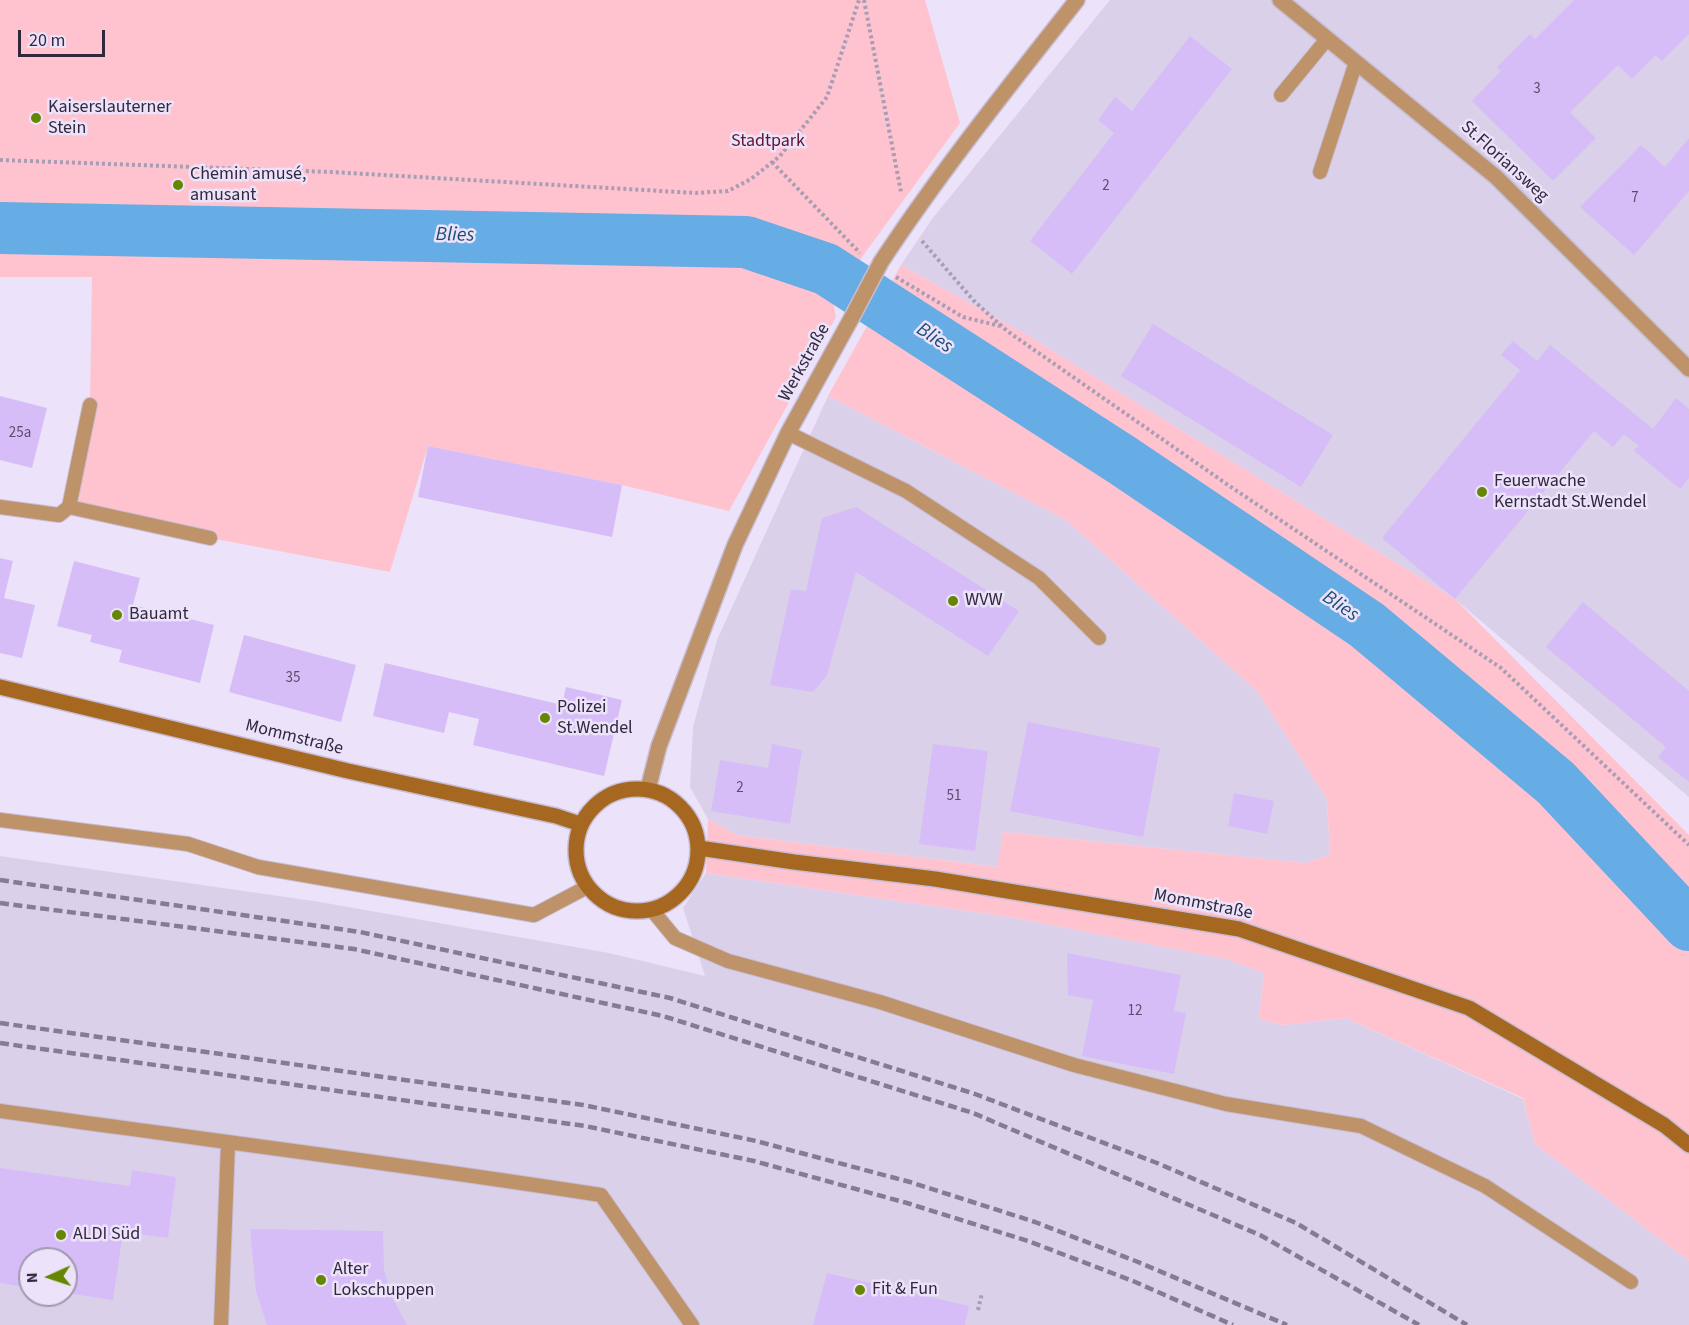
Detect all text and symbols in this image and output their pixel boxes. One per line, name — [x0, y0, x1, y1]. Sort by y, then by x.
scale bar — [21, 18, 108, 56]
text: 20 m — [29, 28, 65, 53]
house number: 3 — [1533, 81, 1541, 99]
place label: Kaiserslauterner Stein — [48, 97, 172, 140]
marker: Kaiserslauterner Stein — [29, 111, 43, 125]
street label: St.Floriansweg — [1456, 117, 1552, 207]
park label: Stadtpark — [731, 131, 805, 153]
place label: Chemin amusé, amusant — [190, 164, 307, 207]
marker: Chemin amusé, amusant — [171, 178, 185, 192]
house number: 2 — [1102, 178, 1110, 196]
house number: 7 — [1631, 190, 1639, 208]
water label: Blies — [435, 224, 475, 248]
water label: Blies — [911, 318, 957, 360]
street label: Werkstraße — [775, 320, 835, 406]
house number: 25a — [9, 425, 31, 443]
place label: Feuerwache Kernstadt St.Wendel — [1494, 471, 1647, 514]
marker: Feuerwache Kernstadt St.Wendel — [1475, 485, 1489, 499]
water label: Blies — [1317, 586, 1363, 628]
place label: WVW — [965, 590, 1003, 612]
marker: WVW — [946, 594, 960, 608]
place label: Bauamt — [129, 604, 189, 626]
marker: Bauamt — [110, 608, 124, 622]
house number: 35 — [286, 670, 300, 688]
place label: Polizei St.Wendel — [557, 697, 633, 740]
marker: Polizei St.Wendel — [538, 711, 552, 725]
street label: Mommstraße — [243, 715, 345, 761]
house number: 2 — [736, 780, 744, 798]
house number: 51 — [947, 788, 961, 806]
street label: Mommstraße — [1152, 885, 1254, 925]
house number: 12 — [1128, 1003, 1142, 1021]
place label: ALDI Süd — [73, 1224, 140, 1246]
marker: ALDI Süd — [54, 1228, 68, 1242]
north arrow — [18, 1247, 78, 1307]
place label: Alter Lokschuppen — [333, 1259, 434, 1302]
text: N — [21, 1272, 43, 1284]
marker: Alter Lokschuppen — [314, 1273, 328, 1287]
place label: Fit & Fun — [872, 1279, 938, 1301]
marker: Fit & Fun — [853, 1283, 867, 1297]

